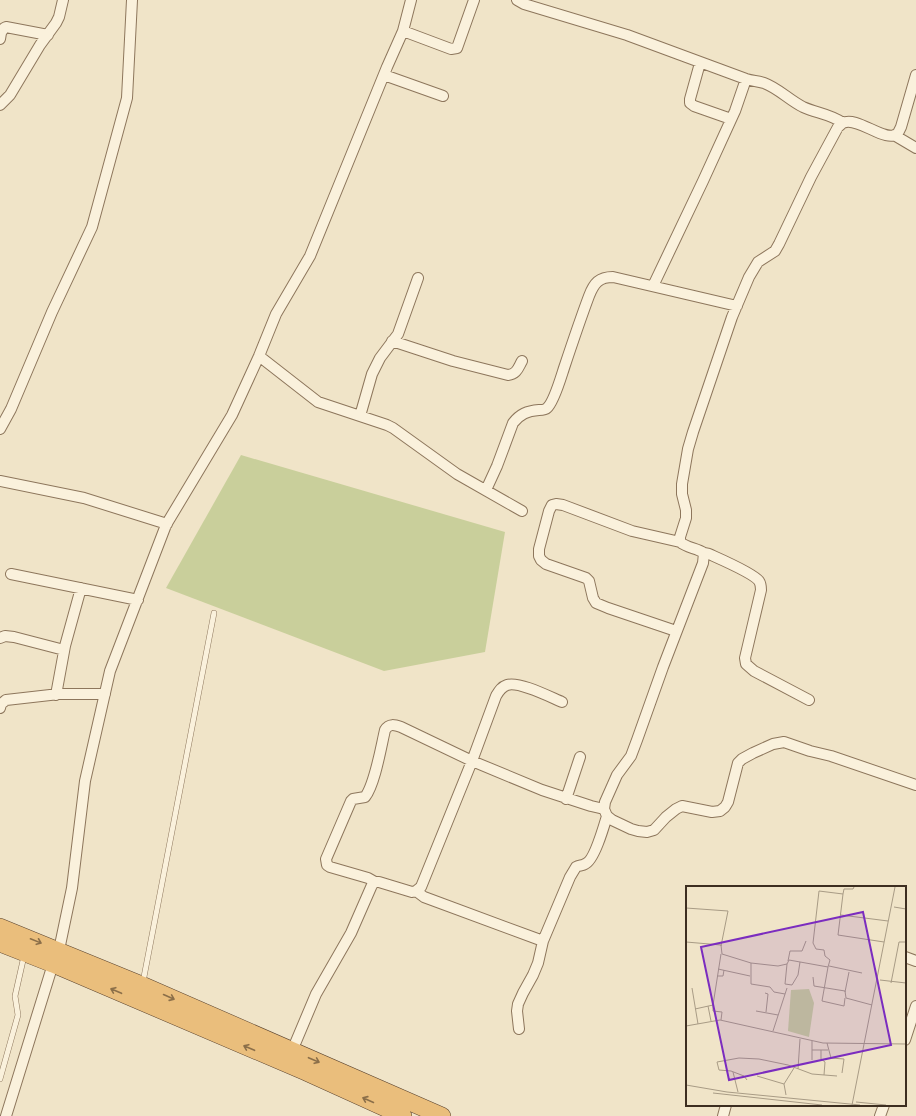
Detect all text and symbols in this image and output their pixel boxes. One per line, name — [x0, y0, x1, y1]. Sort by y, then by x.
inset map — [686, 886, 906, 1106]
one-way arrow — [30, 938, 42, 946]
one-way arrow — [111, 987, 123, 995]
one-way arrow — [162, 994, 174, 1001]
one-way arrow — [243, 1044, 255, 1051]
one-way arrow — [307, 1057, 319, 1065]
one-way arrow — [362, 1096, 374, 1103]

